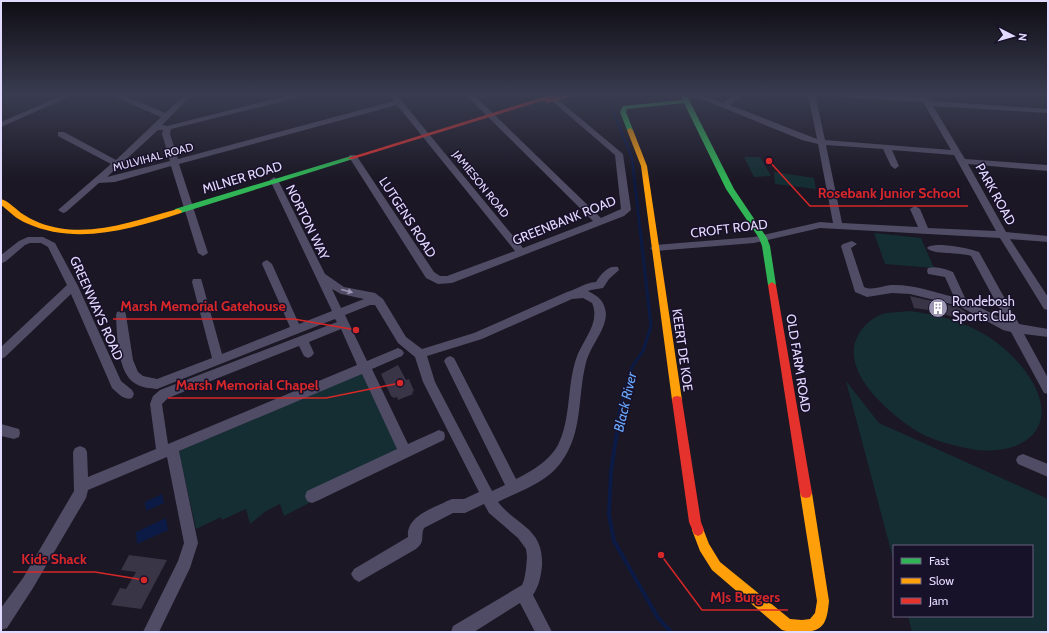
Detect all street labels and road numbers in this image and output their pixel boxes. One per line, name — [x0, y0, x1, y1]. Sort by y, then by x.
street label: MULVIHAL ROAD — [111, 139, 195, 175]
street label: JAMIESON ROAD — [449, 147, 512, 220]
street label: MILNER ROAD — [200, 157, 284, 197]
street label: PARK ROAD — [972, 160, 1020, 228]
street label: LUTGENS ROAD — [376, 174, 440, 260]
street label: NORTON WAY — [283, 182, 333, 263]
street label: GREENBANK ROAD — [510, 192, 618, 248]
street label: CROFT ROAD — [689, 215, 769, 241]
street label: GREENWAYS ROAD — [67, 254, 127, 362]
street label: KEERT DE KOE — [669, 308, 697, 392]
street label: OLD FARM ROAD — [783, 313, 815, 413]

